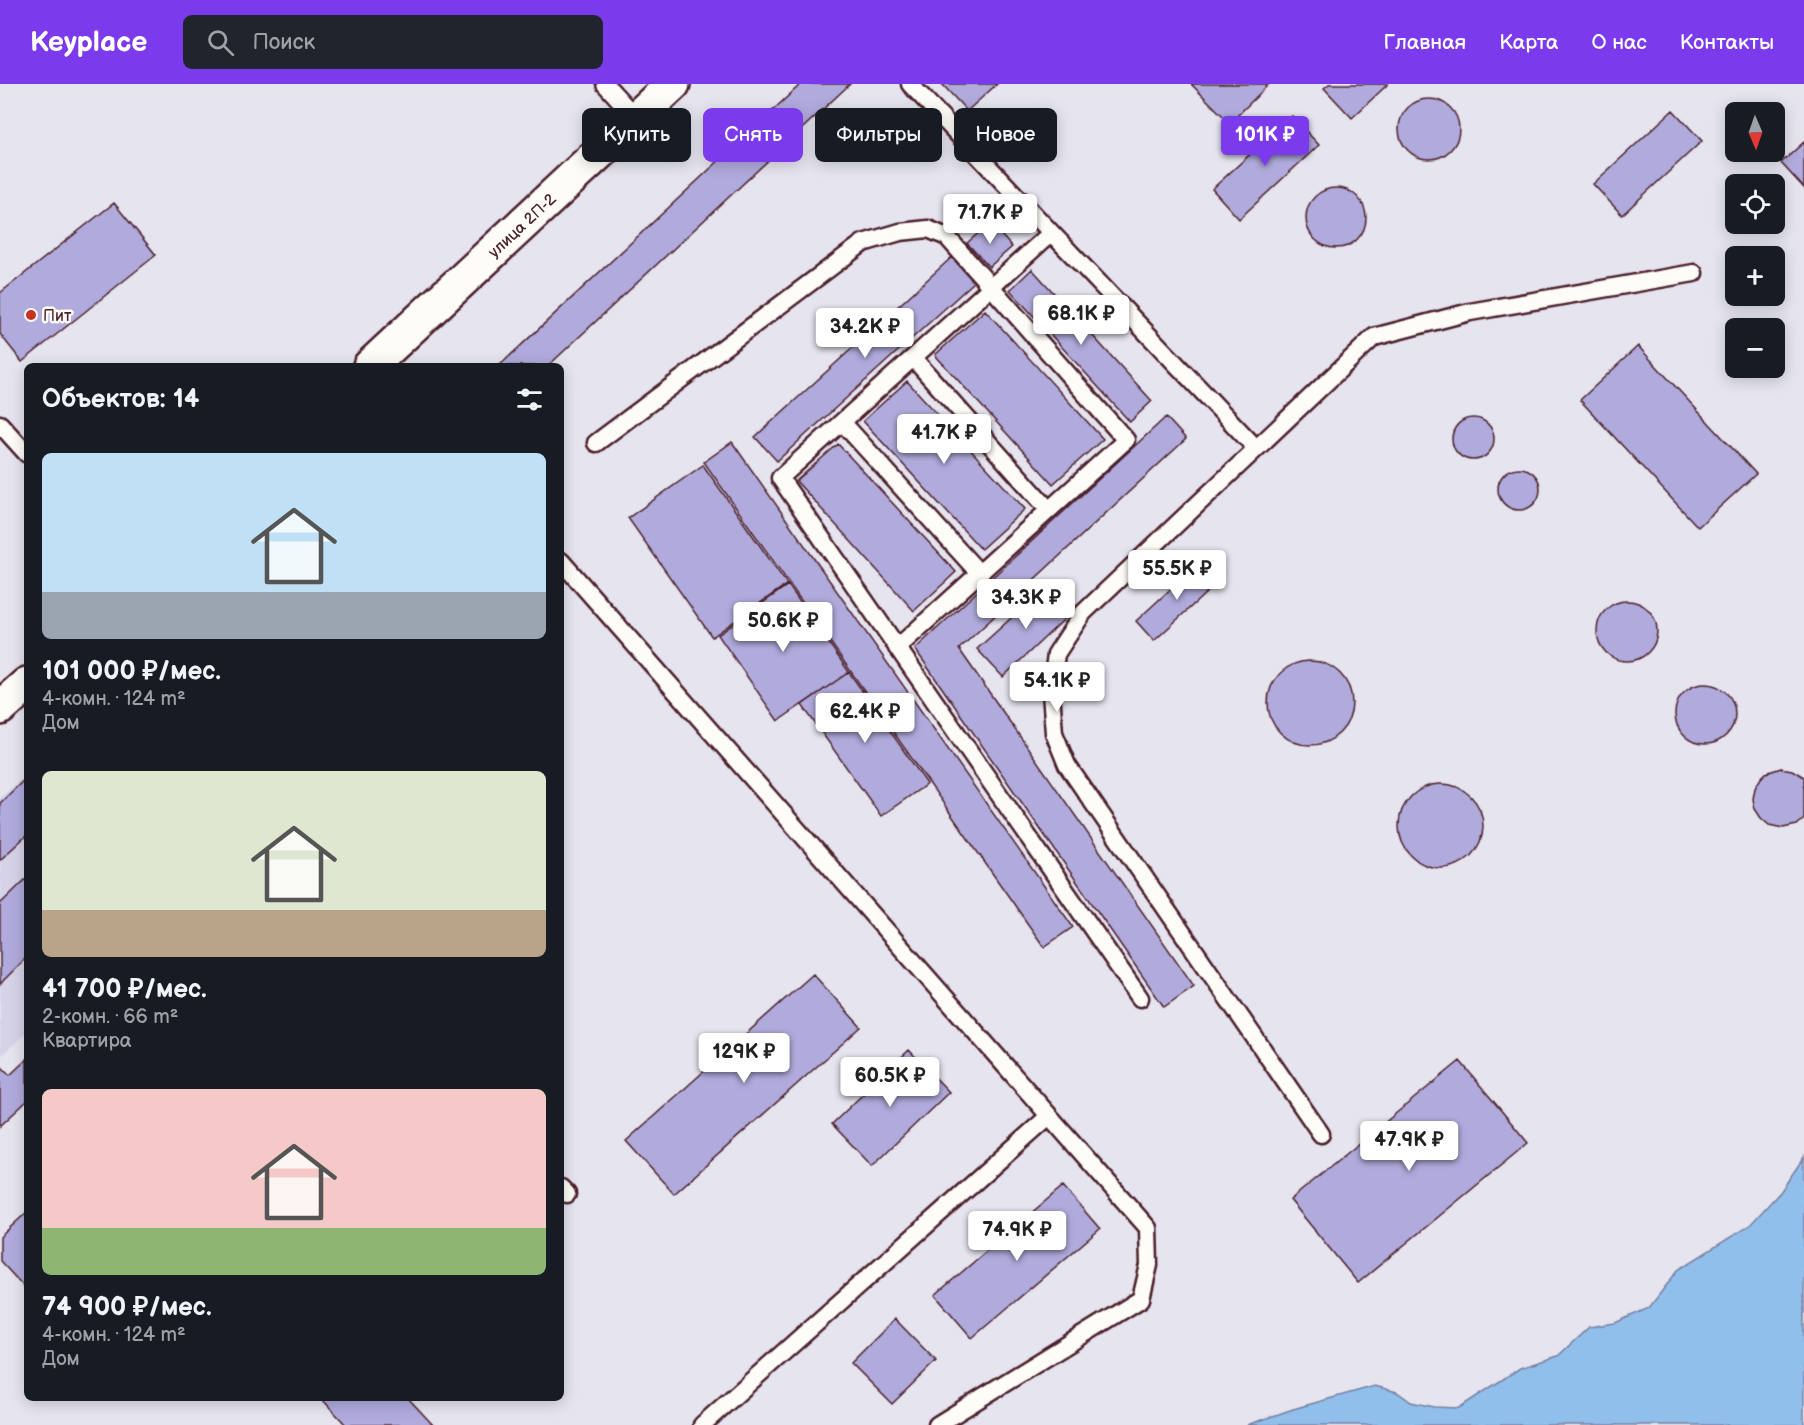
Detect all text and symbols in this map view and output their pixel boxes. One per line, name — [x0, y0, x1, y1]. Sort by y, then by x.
search box — [183, 15, 603, 69]
text: Keyplace — [30, 26, 147, 59]
icon: search — [204, 26, 237, 59]
text: Поиск — [252, 29, 315, 56]
text: Главная — [1383, 30, 1466, 55]
text: Карта — [1499, 30, 1558, 55]
text: О нас — [1591, 30, 1647, 55]
text: Контакты — [1680, 30, 1774, 55]
north arrow — [1725, 102, 1785, 162]
map controls — [1725, 102, 1785, 378]
chip: Купить — [582, 108, 691, 162]
chip: Снять — [703, 108, 803, 162]
chip: Фильтры — [815, 108, 942, 162]
chip: Новое — [954, 108, 1057, 162]
pin: 101K ₽ — [1216, 116, 1314, 167]
text: 101K ₽ — [1235, 123, 1295, 147]
button: locate — [1725, 174, 1785, 234]
street label: улица 2П-2 — [485, 190, 561, 262]
pin: 71.7K ₽ — [935, 194, 1045, 245]
text: 71.7K ₽ — [957, 201, 1023, 225]
button: + — [1725, 246, 1785, 306]
pin: 68.1K ₽ — [1026, 295, 1136, 346]
text: 68.1K ₽ — [1047, 302, 1115, 326]
place label: Пит — [43, 307, 72, 326]
marker: Пит — [24, 308, 38, 322]
pin: 34.2K ₽ — [810, 308, 920, 359]
text: 34.2K ₽ — [830, 315, 900, 339]
button: − — [1725, 318, 1785, 378]
icon: filters — [513, 383, 546, 416]
text: Объектов: 14 — [42, 384, 199, 415]
pin: 41.7K ₽ — [889, 414, 999, 465]
text: 41.7K ₽ — [911, 421, 977, 445]
icon: home — [240, 492, 348, 600]
pin: 55.5K ₽ — [1122, 550, 1232, 601]
text: 55.5K ₽ — [1142, 557, 1212, 581]
pin: 34.3K ₽ — [971, 579, 1081, 630]
text: 34.3K ₽ — [991, 586, 1061, 610]
pin: 50.6K ₽ — [728, 602, 838, 653]
text: 50.6K ₽ — [747, 609, 819, 633]
text: 101 000 ₽/мес. — [42, 656, 221, 687]
pin: 54.1K ₽ — [1002, 662, 1112, 713]
text: 54.1K ₽ — [1024, 669, 1090, 693]
text: 4-комн. · 124 m² — [42, 687, 186, 711]
pin: 62.4K ₽ — [810, 693, 920, 744]
text: 62.4K ₽ — [830, 700, 900, 724]
text: Дом — [42, 711, 80, 735]
icon: home — [240, 810, 348, 918]
text: 41 700 ₽/мес. — [42, 974, 207, 1005]
text: 2-комн. · 66 m² — [42, 1005, 178, 1029]
text: Квартира — [42, 1029, 132, 1053]
pin: 129K ₽ — [695, 1033, 793, 1084]
text: 129K ₽ — [713, 1040, 775, 1064]
pin: 60.5K ₽ — [835, 1057, 945, 1108]
text: 60.5K ₽ — [854, 1064, 926, 1088]
pin: 47.9K ₽ — [1354, 1121, 1464, 1172]
icon: home — [240, 1128, 348, 1236]
text: 47.9K ₽ — [1374, 1128, 1444, 1152]
pin: 74.9K ₽ — [962, 1211, 1072, 1262]
text: 74.9K ₽ — [982, 1218, 1052, 1242]
text: 74 900 ₽/мес. — [42, 1292, 212, 1323]
text: 4-комн. · 124 m² — [42, 1323, 186, 1347]
text: Дом — [42, 1347, 80, 1371]

